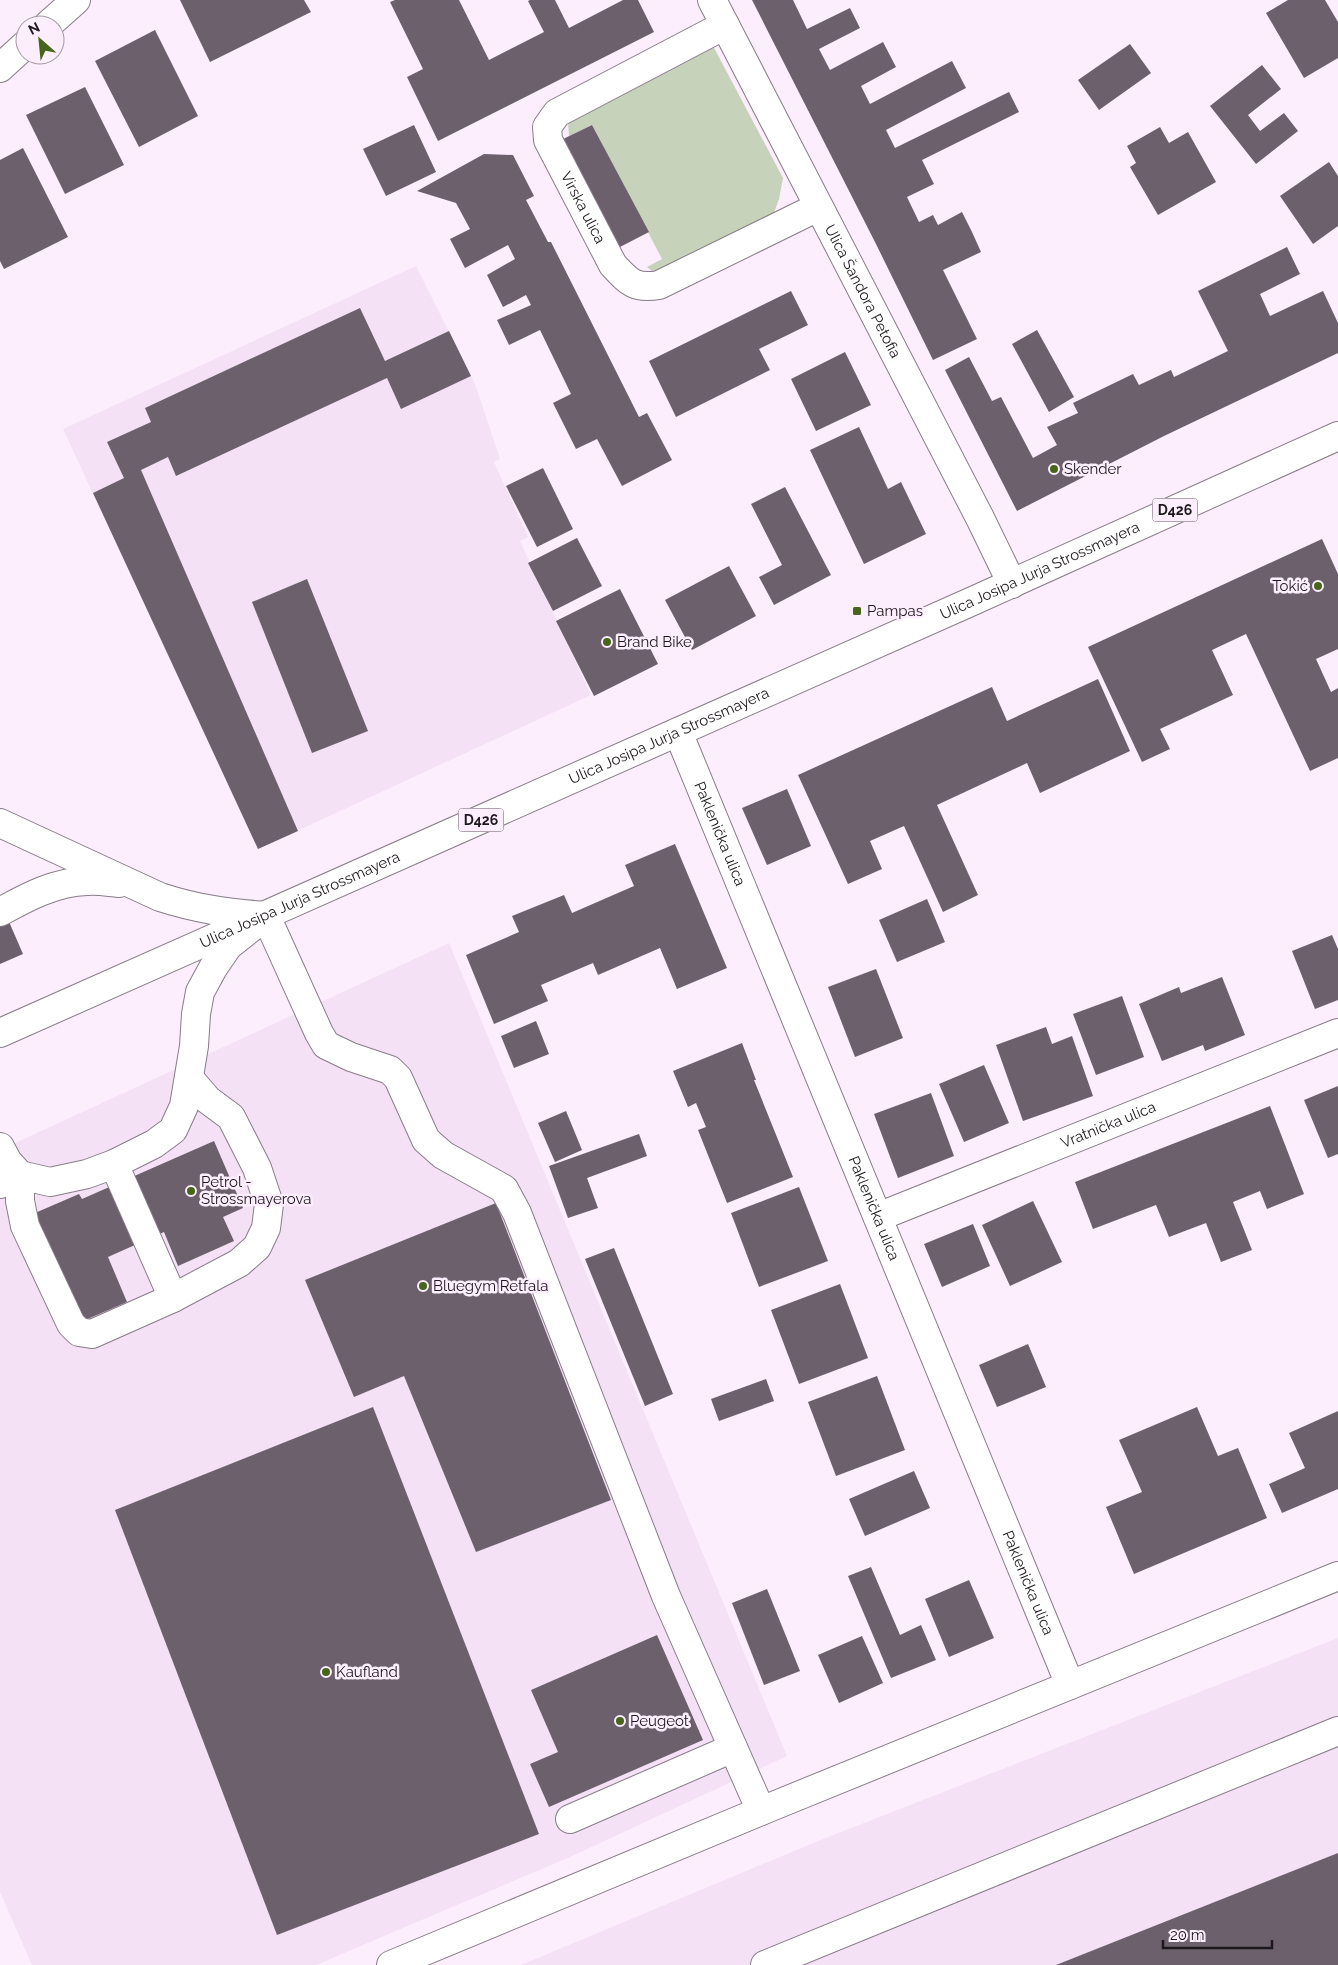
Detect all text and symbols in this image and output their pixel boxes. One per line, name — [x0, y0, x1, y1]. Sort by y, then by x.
north arrow — [15, 15, 65, 65]
text: N — [26, 19, 42, 38]
street label: Virska ulica — [557, 168, 609, 247]
street label: Ulica Šandora Petofia — [821, 222, 905, 361]
place label: Skender — [1064, 460, 1122, 478]
marker: Skender — [1048, 463, 1060, 475]
road number: D426 — [1152, 498, 1198, 522]
street label: Ulica Josipa Jurja Strossmayera — [937, 518, 1142, 623]
place label: Tokić — [1272, 577, 1308, 595]
marker: Tokić — [1312, 580, 1324, 592]
place label: Pampas — [867, 602, 923, 620]
marker: Pampas — [851, 605, 863, 617]
place label: Brand Bike — [617, 633, 692, 651]
marker: Brand Bike — [601, 636, 613, 648]
street label: Ulica Josipa Jurja Strossmayera — [566, 684, 772, 788]
street label: Paklenička ulica — [690, 779, 749, 889]
road number: D426 — [458, 808, 504, 832]
street label: Ulica Josipa Jurja Strossmayera — [197, 848, 403, 952]
street label: Vratnička ulica — [1058, 1098, 1158, 1152]
street label: Paklenička ulica — [844, 1153, 903, 1263]
place label: Petrol - Strossmayerova — [201, 1173, 311, 1208]
marker: Petrol - Strossmayerova — [185, 1185, 197, 1197]
place label: Bluegym Retfala — [433, 1277, 548, 1295]
marker: Bluegym Retfala — [417, 1280, 429, 1292]
street label: Paklenička ulica — [998, 1528, 1057, 1638]
place label: Kaufland — [336, 1663, 398, 1681]
marker: Kaufland — [320, 1666, 332, 1678]
place label: Peugeot — [630, 1712, 689, 1730]
marker: Peugeot — [614, 1715, 626, 1727]
scale bar — [1163, 1918, 1272, 1950]
text: 20 m — [1170, 1926, 1205, 1944]

